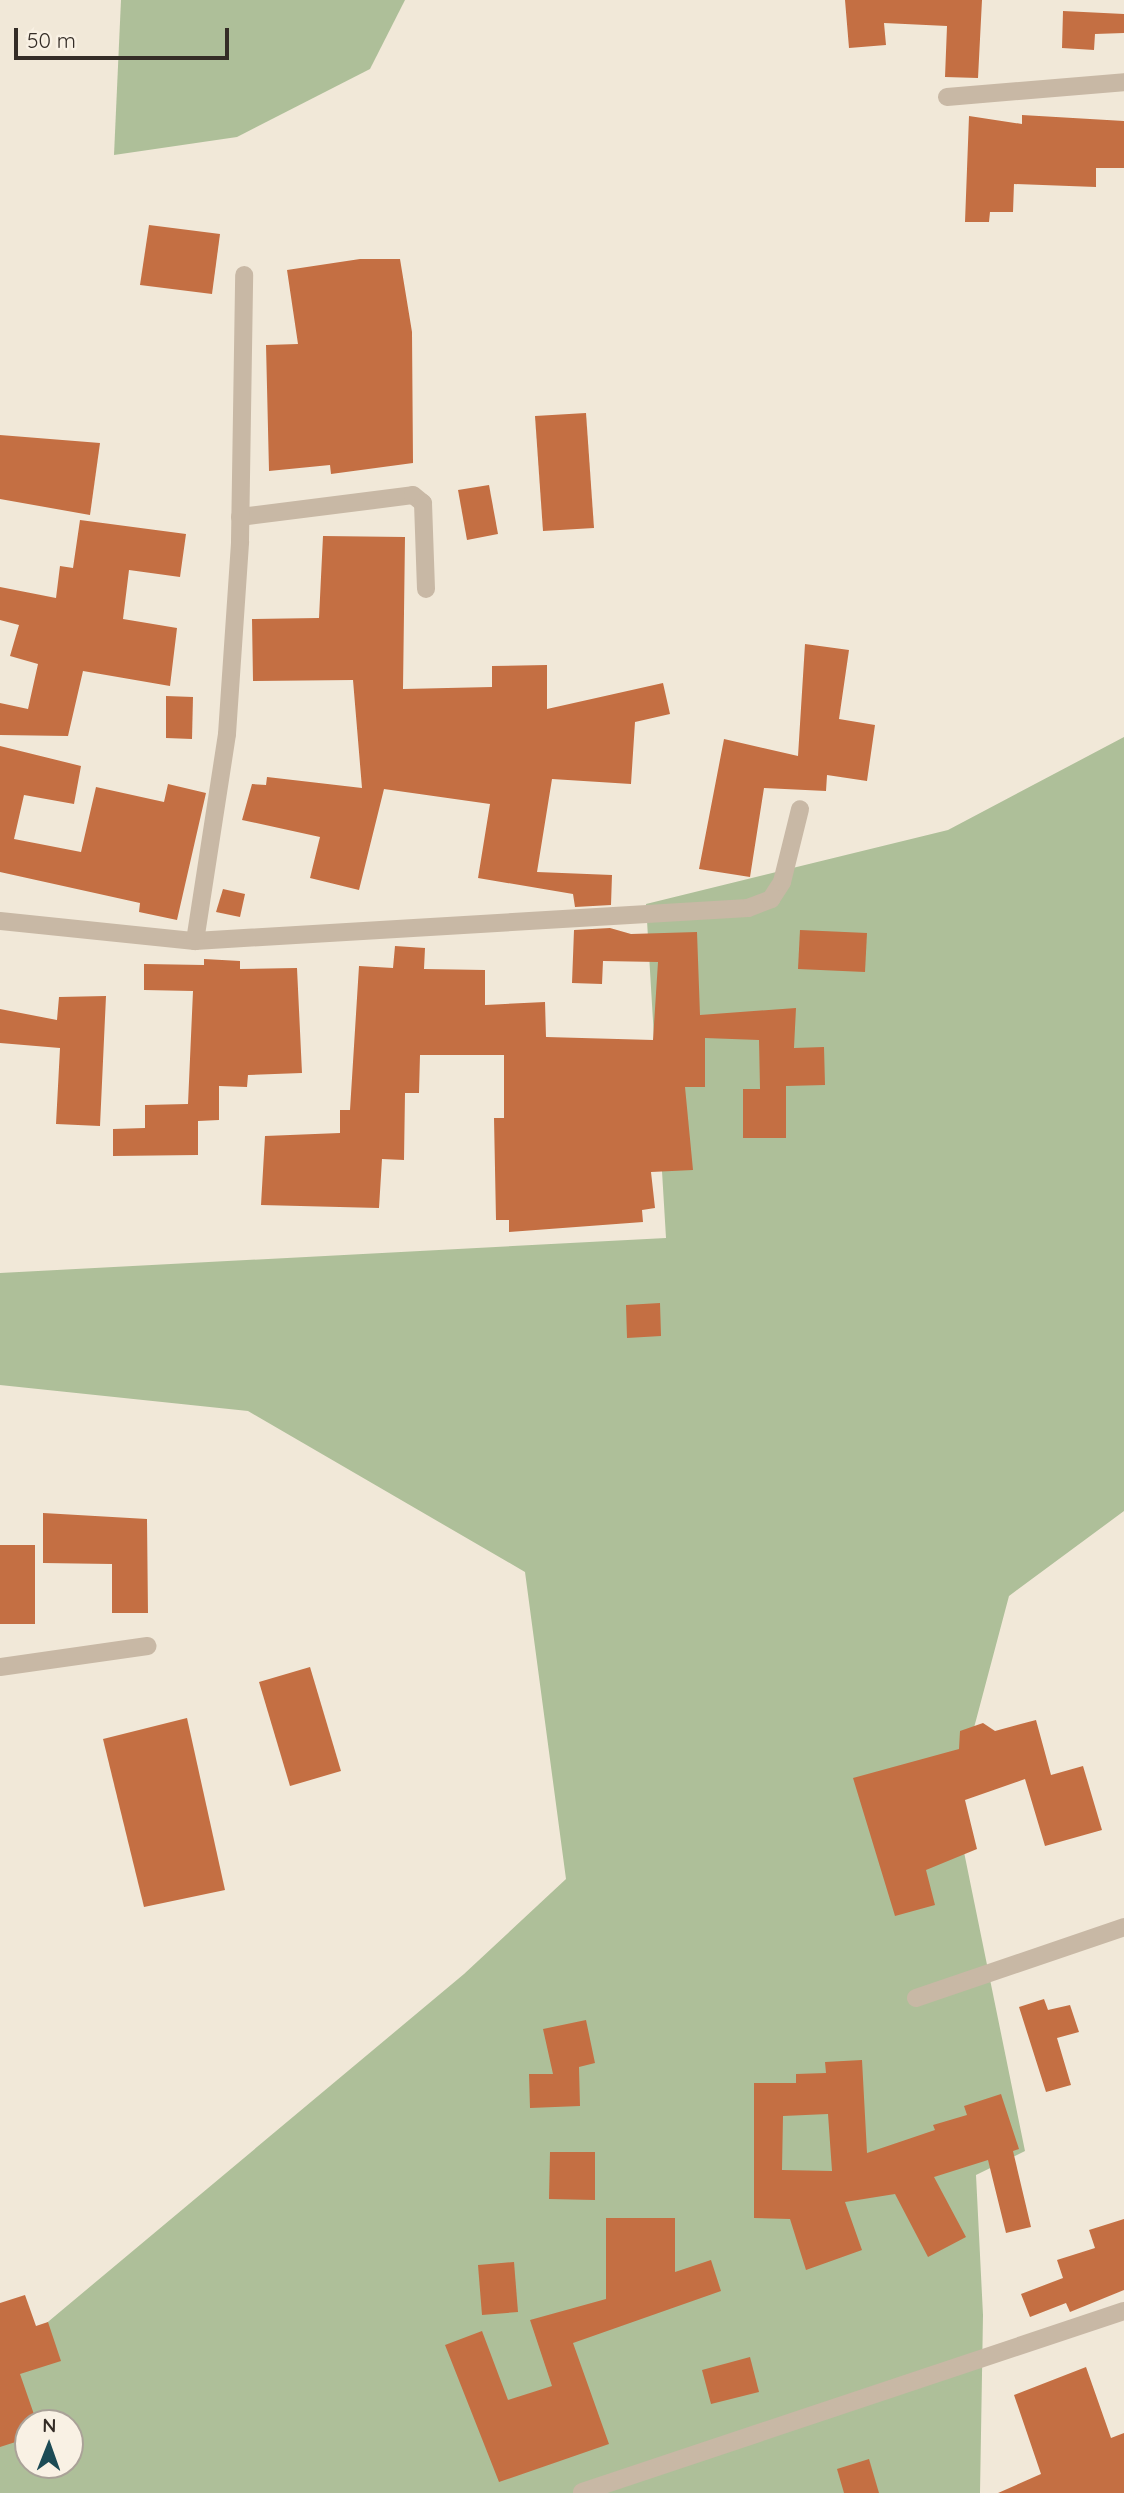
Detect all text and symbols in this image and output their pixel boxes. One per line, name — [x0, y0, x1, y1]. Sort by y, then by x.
scale bar — [18, 14, 233, 58]
text: 50 m — [27, 27, 76, 53]
north arrow — [14, 2409, 84, 2479]
text: N — [42, 2413, 57, 2437]

